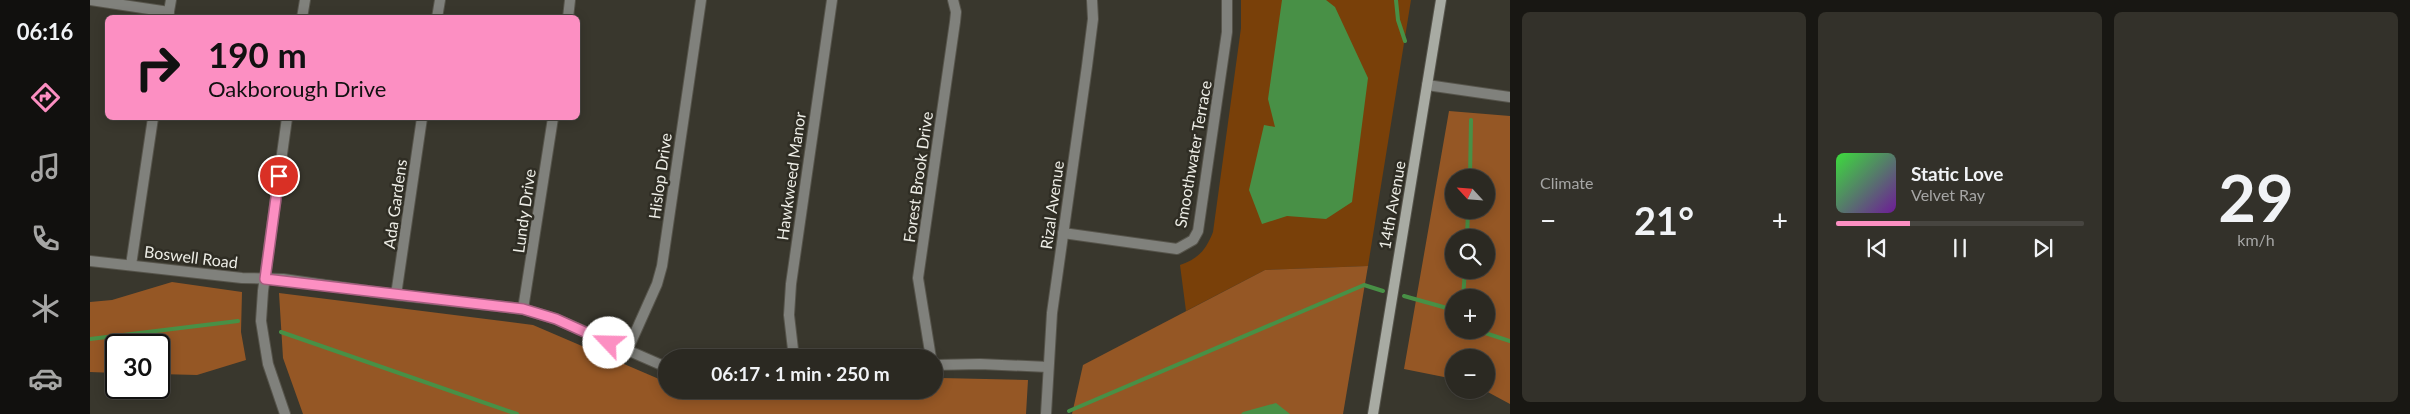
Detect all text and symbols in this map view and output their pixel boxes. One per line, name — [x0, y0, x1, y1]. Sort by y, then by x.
text: 06:16 — [17, 18, 73, 45]
text: 190 m — [208, 33, 307, 75]
icon: right — [125, 35, 190, 100]
text: Oakborough Drive — [208, 75, 386, 102]
street label: Smoothwater Terrace — [1170, 79, 1215, 229]
icon: directions — [28, 80, 63, 115]
street label: Hawkweed Manor — [772, 110, 809, 241]
street label: Forest Brook Drive — [899, 110, 936, 244]
street label: Hislop Drive — [644, 132, 675, 220]
icon: music — [28, 150, 63, 185]
pin — [258, 155, 300, 197]
street label: Ada Gardens — [379, 158, 410, 250]
text: 29 — [2218, 158, 2294, 236]
street label: Rizal Avenue — [1036, 159, 1067, 250]
street label: 14th Avenue — [1374, 159, 1409, 251]
icon: arrive — [265, 162, 293, 190]
text: Static Love — [1911, 162, 2003, 185]
street label: Lundy Drive — [508, 168, 539, 254]
north arrow — [1445, 169, 1495, 219]
map controls — [1445, 169, 1495, 399]
text: Climate — [1540, 173, 1593, 192]
text: Velvet Ray — [1911, 185, 1985, 204]
text: 21° — [1634, 197, 1694, 243]
text: − — [1540, 203, 1556, 237]
text: + — [1772, 203, 1788, 237]
icon: phone — [28, 221, 63, 256]
button: search — [1445, 229, 1495, 279]
text: km/h — [2237, 230, 2275, 249]
icon: previous — [1863, 234, 1891, 262]
icon: pause — [1946, 234, 1974, 262]
icon: next — [2029, 234, 2057, 262]
street label: Boswell Road — [143, 241, 239, 272]
button: + — [1445, 289, 1495, 339]
icon: climate — [28, 291, 63, 326]
position arrow — [582, 316, 634, 368]
speed limit sign: 30 — [105, 334, 170, 399]
button: − — [1445, 349, 1495, 399]
icon: car — [28, 361, 63, 396]
text: 06:17 · 1 min · 250 m — [711, 362, 890, 385]

